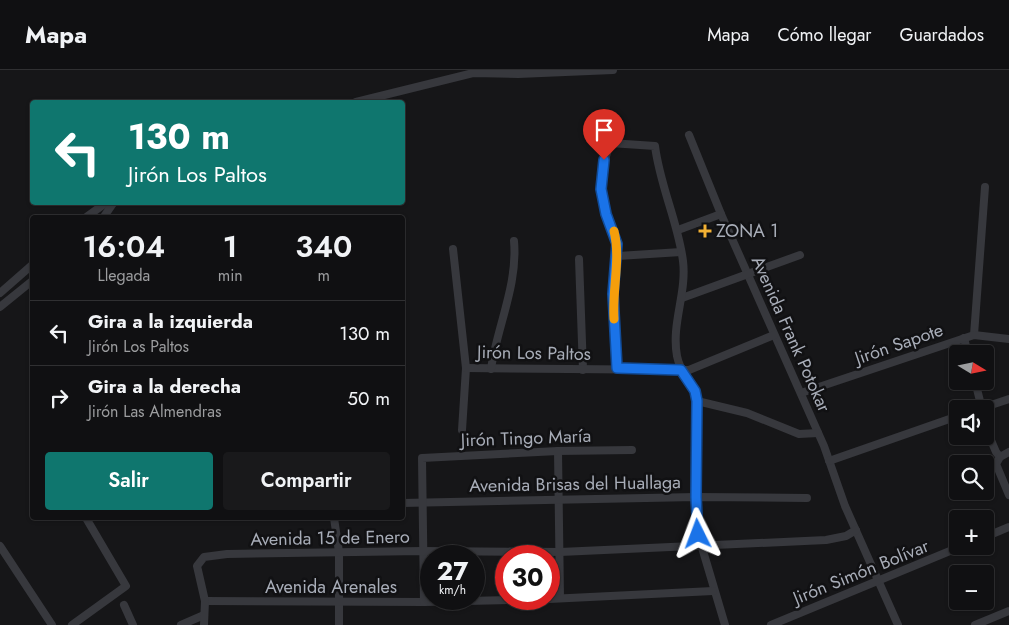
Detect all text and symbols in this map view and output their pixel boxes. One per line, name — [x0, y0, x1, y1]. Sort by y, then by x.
text: Mapa — [25, 17, 87, 52]
text: Mapa — [707, 22, 749, 48]
text: Cómo llegar — [777, 22, 872, 48]
text: Guardados — [900, 22, 984, 48]
pin — [583, 109, 625, 160]
text: 130 m — [128, 112, 230, 162]
icon: arrive — [590, 116, 618, 144]
icon: left — [45, 120, 110, 185]
text: Jirón Los Paltos — [128, 158, 267, 190]
place label: ZONA 1 — [716, 218, 778, 244]
marker: ZONA 1 — [698, 224, 712, 238]
text: 16:04 — [83, 225, 165, 268]
text: 1 — [223, 225, 238, 268]
text: 340 — [295, 225, 352, 268]
street label: Avenida Frank Potokar — [745, 252, 838, 417]
text: Llegada — [97, 264, 150, 287]
text: min — [218, 264, 243, 287]
text: m — [318, 264, 330, 287]
text: Gira a la izquierda — [88, 308, 253, 335]
street label: Jirón Sapote — [849, 317, 947, 372]
icon: left — [45, 319, 73, 347]
text: 130 m — [339, 320, 390, 347]
text: Jirón Los Paltos — [88, 335, 189, 358]
street label: Jirón Los Paltos — [475, 339, 591, 367]
north arrow — [949, 345, 994, 390]
map controls — [949, 345, 994, 610]
text: Gira a la derecha — [88, 373, 241, 400]
icon: right — [45, 384, 73, 412]
text: 50 m — [347, 385, 390, 412]
text: Jirón Las Almendras — [88, 400, 221, 423]
button: sound — [949, 400, 994, 445]
street label: Jirón Tingo María — [458, 423, 592, 453]
button: Salir — [45, 452, 213, 510]
button: Compartir — [223, 452, 390, 510]
button: search — [949, 455, 994, 500]
street label: Avenida Brisas del Huallaga — [469, 469, 681, 499]
position arrow — [671, 507, 723, 559]
button: + — [949, 510, 994, 555]
street label: Avenida 15 de Enero — [250, 524, 410, 552]
street label: Jirón Simón Bolívar — [787, 533, 934, 612]
speed limit sign: 30 — [495, 545, 560, 610]
text: 27 — [437, 553, 468, 589]
button: − — [949, 565, 994, 610]
street label: Avenida Arenales — [265, 574, 397, 600]
text: km/h — [439, 581, 466, 599]

